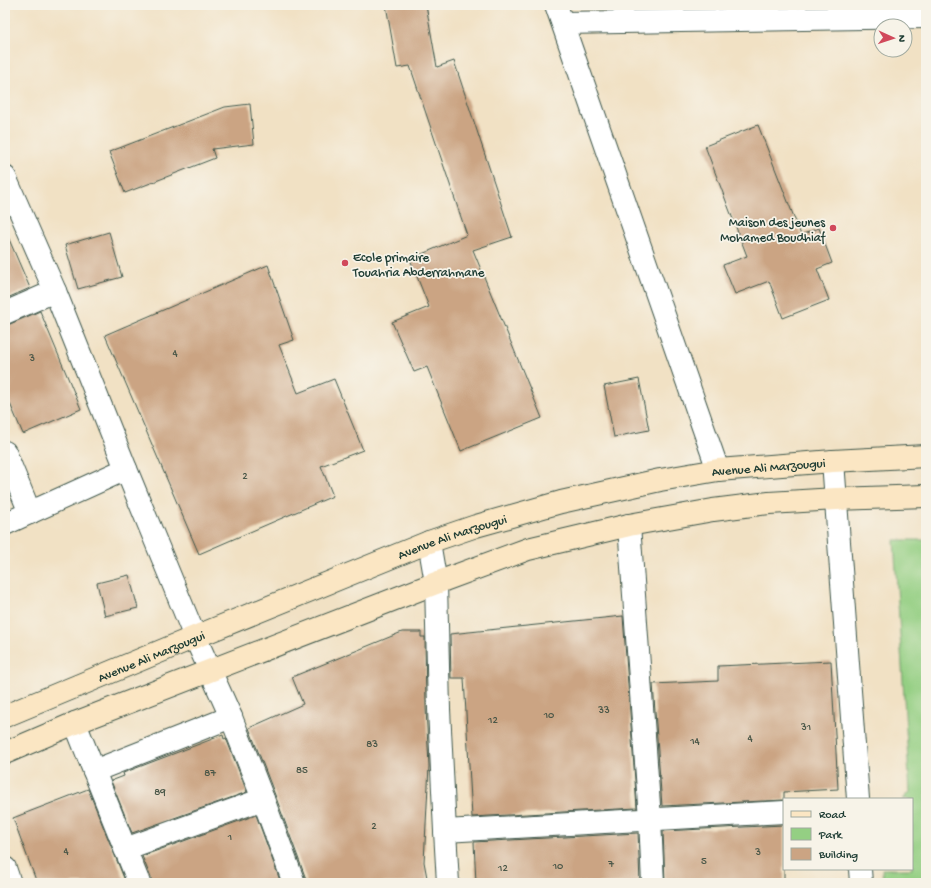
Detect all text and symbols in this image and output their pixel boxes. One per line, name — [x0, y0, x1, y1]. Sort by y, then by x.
north arrow — [873, 18, 913, 58]
text: N — [895, 35, 907, 42]
place label: Maison des jeunes Mohamed Boudhiaf — [720, 216, 826, 246]
marker: Maison des jeunes Mohamed Boudhiaf — [828, 223, 838, 233]
place label: Ecole primaire Touahria Abderrahmane — [352, 251, 485, 281]
marker: Ecole primaire Touahria Abderrahmane — [340, 258, 350, 268]
house number: 4 — [172, 348, 178, 360]
house number: 3 — [28, 353, 35, 365]
street label: Avenue Ali Marzougui — [710, 457, 826, 481]
house number: 2 — [242, 471, 248, 483]
street label: Avenue Ali Marzougui — [396, 513, 509, 564]
street label: Avenue Ali Marzougui — [96, 629, 208, 687]
house number: 33 — [597, 705, 610, 717]
house number: 10 — [543, 710, 554, 722]
house number: 12 — [487, 715, 499, 727]
house number: 31 — [800, 722, 811, 734]
house number: 4 — [747, 733, 753, 745]
house number: 14 — [689, 736, 701, 748]
house number: 83 — [366, 739, 378, 751]
house number: 85 — [296, 765, 308, 777]
house number: 87 — [204, 768, 216, 780]
house number: 89 — [154, 787, 166, 799]
legend — [783, 798, 913, 870]
text: Road — [819, 809, 846, 823]
house number: 2 — [371, 821, 377, 833]
text: Park — [818, 829, 844, 843]
house number: 1 — [227, 832, 232, 844]
house number: 4 — [63, 846, 69, 858]
house number: 3 — [754, 847, 761, 859]
text: Building — [818, 849, 858, 863]
house number: 5 — [701, 856, 707, 868]
house number: 7 — [607, 859, 614, 871]
house number: 10 — [552, 861, 563, 873]
house number: 12 — [497, 863, 509, 875]

